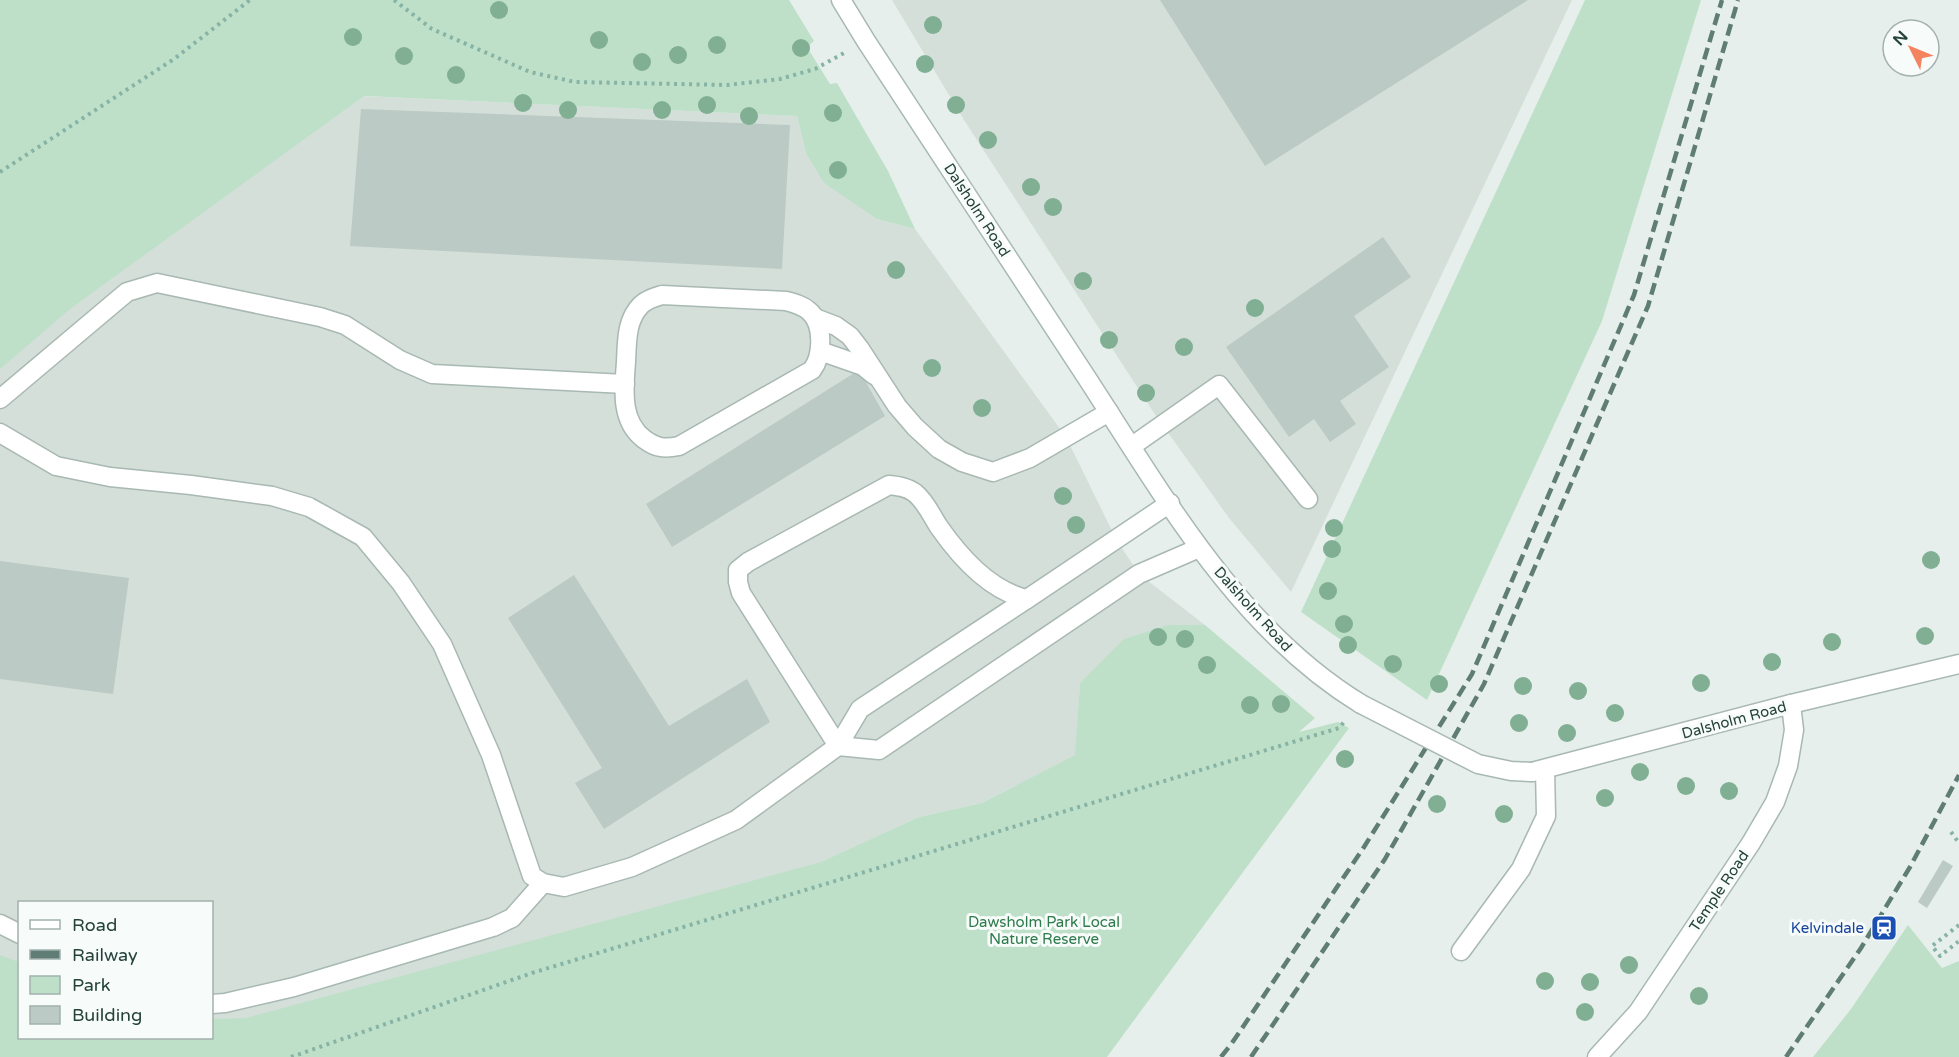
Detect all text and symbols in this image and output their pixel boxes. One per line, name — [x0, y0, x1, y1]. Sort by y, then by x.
north arrow — [1881, 18, 1941, 78]
text: N — [1889, 27, 1912, 50]
street label: Dalsholm Road — [940, 160, 1014, 260]
street label: Dalsholm Road — [1210, 563, 1296, 655]
street label: Dalsholm Road — [1680, 697, 1788, 743]
street label: Temple Road — [1685, 847, 1753, 935]
legend — [18, 901, 213, 1039]
park label: Dawsholm Park Local Nature Reserve — [968, 913, 1120, 948]
station icon: Kelvindale — [1869, 913, 1899, 943]
text: Road — [72, 914, 117, 936]
place label: Kelvindale — [1791, 919, 1864, 937]
text: Railway — [72, 944, 138, 966]
text: Park — [72, 974, 111, 996]
text: Building — [72, 1004, 142, 1026]

